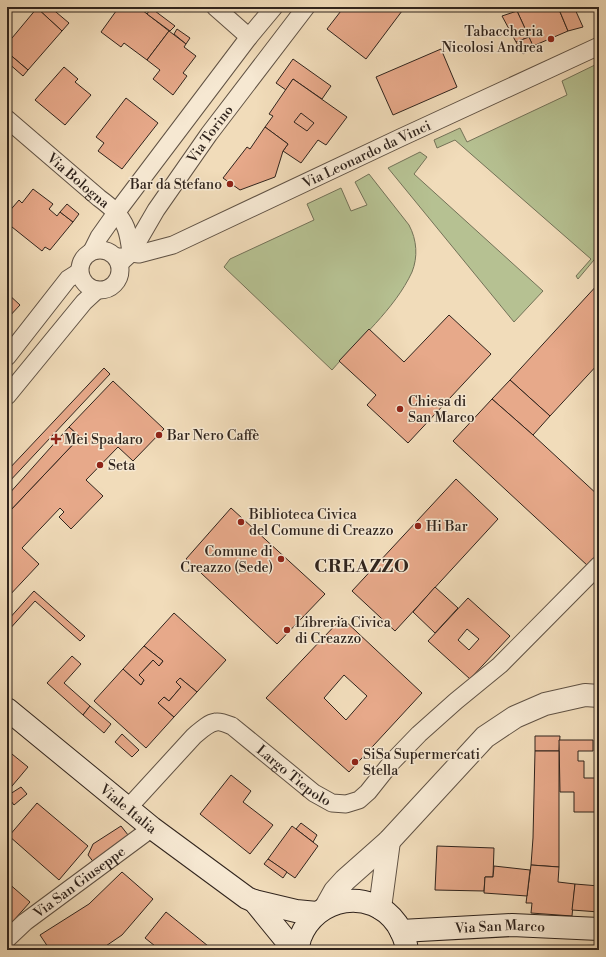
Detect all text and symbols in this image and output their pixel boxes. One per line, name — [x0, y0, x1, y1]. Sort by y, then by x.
place label: Tabaccheria Nicolosi Andrea — [441, 23, 544, 57]
marker: Tabaccheria Nicolosi Andrea — [546, 34, 556, 44]
street label: Via Torino — [183, 102, 238, 168]
street label: Via Leonardo da Vinci — [299, 117, 434, 193]
street label: Via Bologna — [42, 149, 113, 213]
place label: Bar da Stefano — [129, 176, 222, 194]
marker: Bar da Stefano — [225, 179, 235, 189]
place label: Chiesa di San Marco — [408, 393, 475, 427]
marker: Chiesa di San Marco — [395, 404, 405, 414]
place label: Bar Nero Caffè — [166, 427, 259, 445]
marker: Bar Nero Caffè — [154, 430, 164, 440]
place label: Mei Spadaro — [64, 431, 143, 449]
marker: Mei Spadaro — [51, 434, 61, 444]
place label: Seta — [108, 457, 136, 475]
marker: Seta — [95, 460, 105, 470]
place label: Biblioteca Civica del Comune di Creazzo — [248, 506, 394, 540]
marker: Biblioteca Civica del Comune di Creazzo — [236, 517, 246, 527]
place label: Hi Bar — [426, 518, 468, 536]
marker: Hi Bar — [413, 521, 423, 531]
place label: Comune di Creazzo (Sede) — [180, 543, 273, 577]
marker: Comune di Creazzo (Sede) — [276, 554, 286, 564]
district label: CREAZZO — [314, 555, 410, 578]
place label: Libreria Civica di Creazzo — [295, 614, 392, 648]
marker: Libreria Civica di Creazzo — [282, 625, 292, 635]
street label: Largo Tiepolo — [252, 742, 334, 811]
place label: SiSa Supermercati Stella — [363, 746, 480, 780]
marker: SiSa Supermercati Stella — [350, 757, 360, 767]
street label: Viale Italia — [95, 780, 160, 839]
street label: Via San Giuseppe — [29, 843, 129, 923]
street label: Via San Marco — [453, 917, 546, 938]

